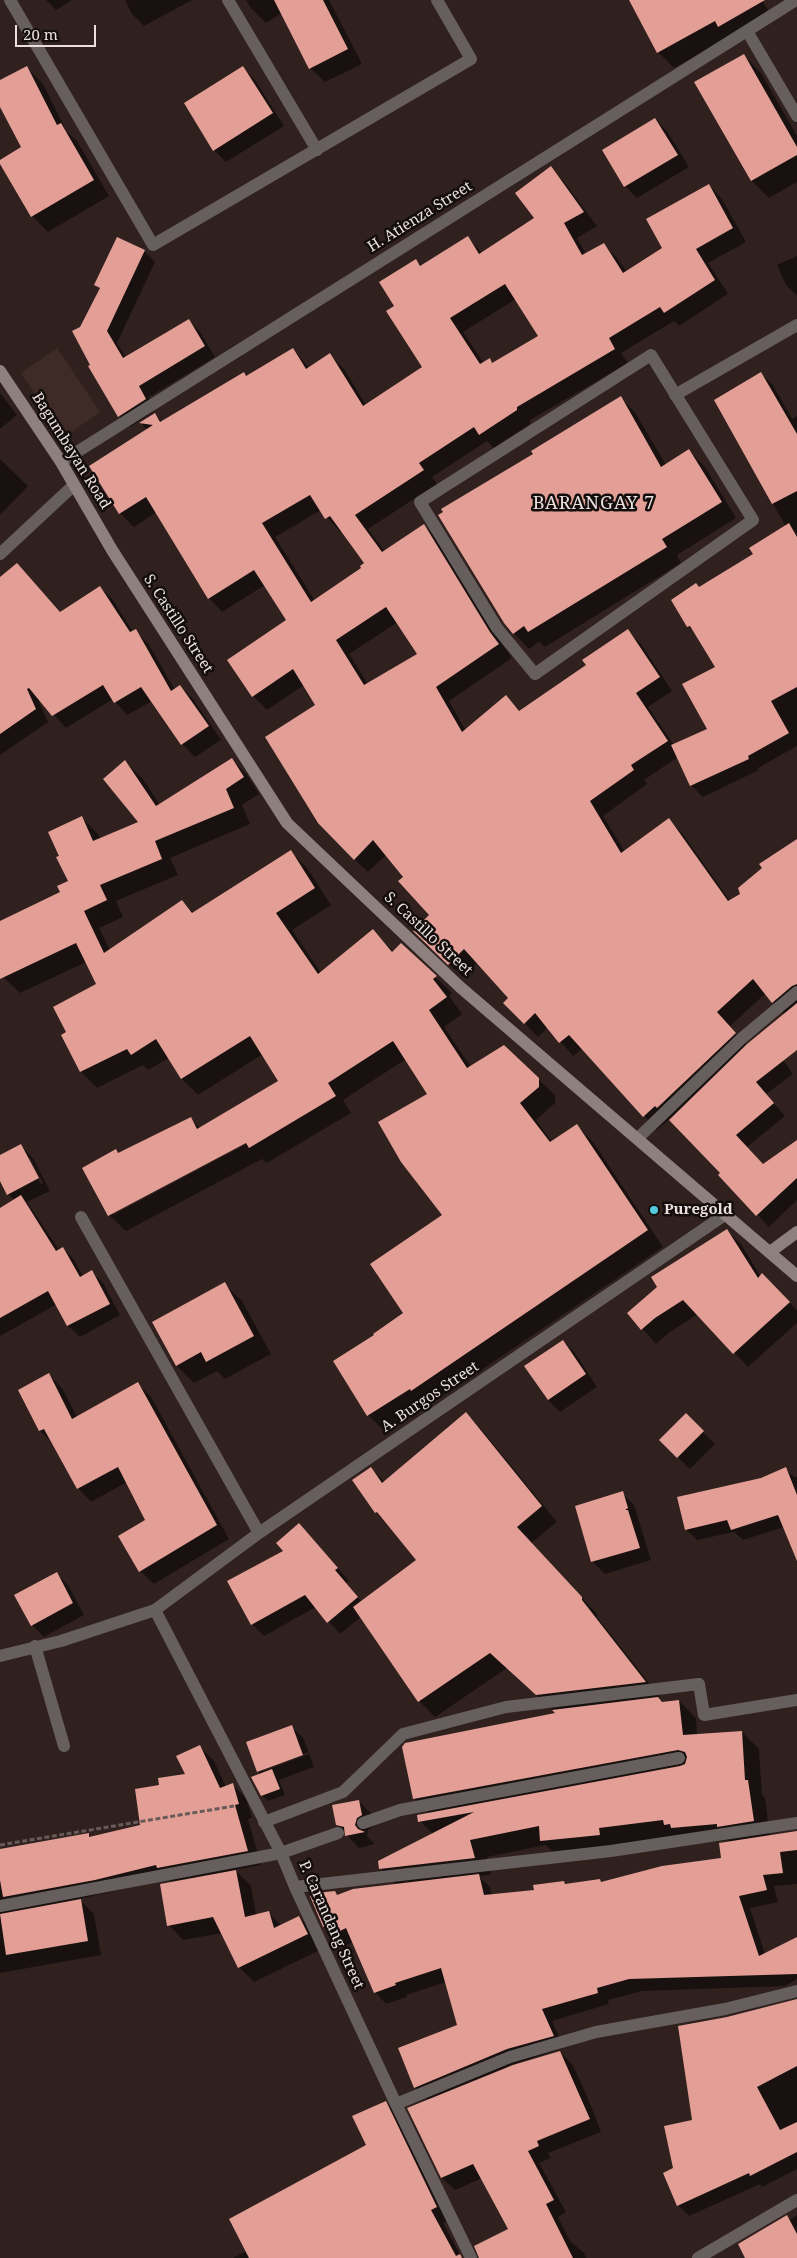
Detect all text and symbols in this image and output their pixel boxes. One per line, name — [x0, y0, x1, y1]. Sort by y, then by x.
scale bar — [18, 15, 99, 47]
text: 20 m — [23, 24, 58, 44]
street label: H. Atienza Street — [364, 178, 476, 256]
street label: Bagumbayan Road — [28, 389, 114, 513]
district label: BARANGAY 7 — [531, 493, 657, 515]
street label: S. Castillo Street — [139, 571, 217, 677]
street label: S. Castillo Street — [380, 889, 476, 979]
place label: Puregold — [664, 1201, 733, 1219]
marker: Puregold — [648, 1204, 660, 1216]
street label: A. Burgos Street — [378, 1358, 482, 1436]
street label: P. Carandang Street — [295, 1858, 367, 1992]

